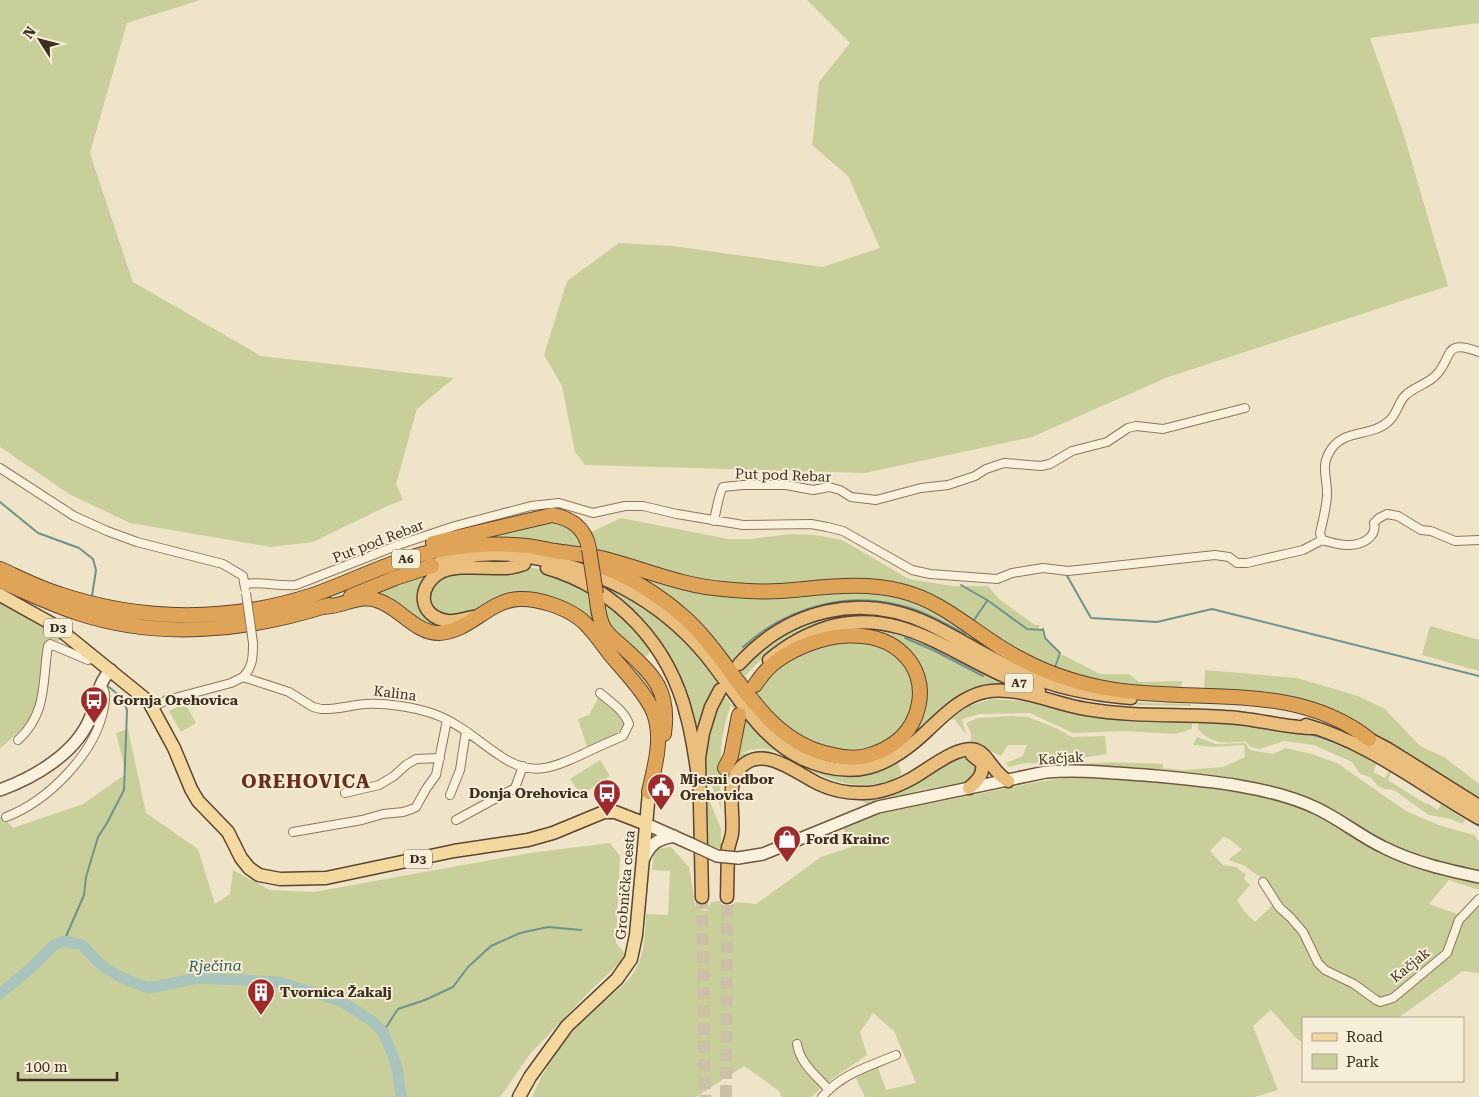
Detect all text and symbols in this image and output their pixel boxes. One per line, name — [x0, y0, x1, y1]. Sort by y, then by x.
north arrow — [15, 15, 65, 65]
text: N — [20, 23, 39, 41]
street label: Put pod Rebar — [735, 465, 832, 485]
street label: Put pod Rebar — [330, 516, 426, 566]
road number: A6 — [392, 550, 420, 568]
road number: D3 — [44, 618, 72, 638]
road number: A7 — [1005, 674, 1033, 692]
street label: Kalina — [373, 682, 418, 704]
bus stop icon: Gornja Orehovica — [79, 685, 109, 724]
place label: Gornja Orehovica — [113, 692, 239, 708]
street label: Kačjak — [1038, 748, 1085, 768]
district label: OREHOVICA — [241, 770, 371, 793]
place label: Mjesni odbor Orehovica — [680, 771, 775, 803]
public building icon: Mjesni odbor Orehovica — [646, 772, 676, 811]
bus stop icon: Donja Orehovica — [592, 778, 622, 817]
place label: Donja Orehovica — [469, 785, 589, 801]
shop icon: Ford Krainc — [772, 824, 802, 863]
street label: Grobnička cesta — [612, 829, 638, 940]
place label: Ford Krainc — [806, 831, 890, 847]
road number: D3 — [404, 850, 432, 869]
street label: Kačjak — [1387, 944, 1433, 986]
water label: Rječina — [187, 957, 242, 975]
building icon: Tvornica Žakalj — [246, 977, 276, 1016]
place label: Tvornica Žakalj — [280, 984, 392, 1000]
legend — [1302, 1017, 1464, 1082]
text: Road — [1346, 1028, 1383, 1046]
scale bar — [18, 1050, 116, 1082]
text: Park — [1346, 1053, 1380, 1071]
text: 100 m — [25, 1058, 68, 1076]

